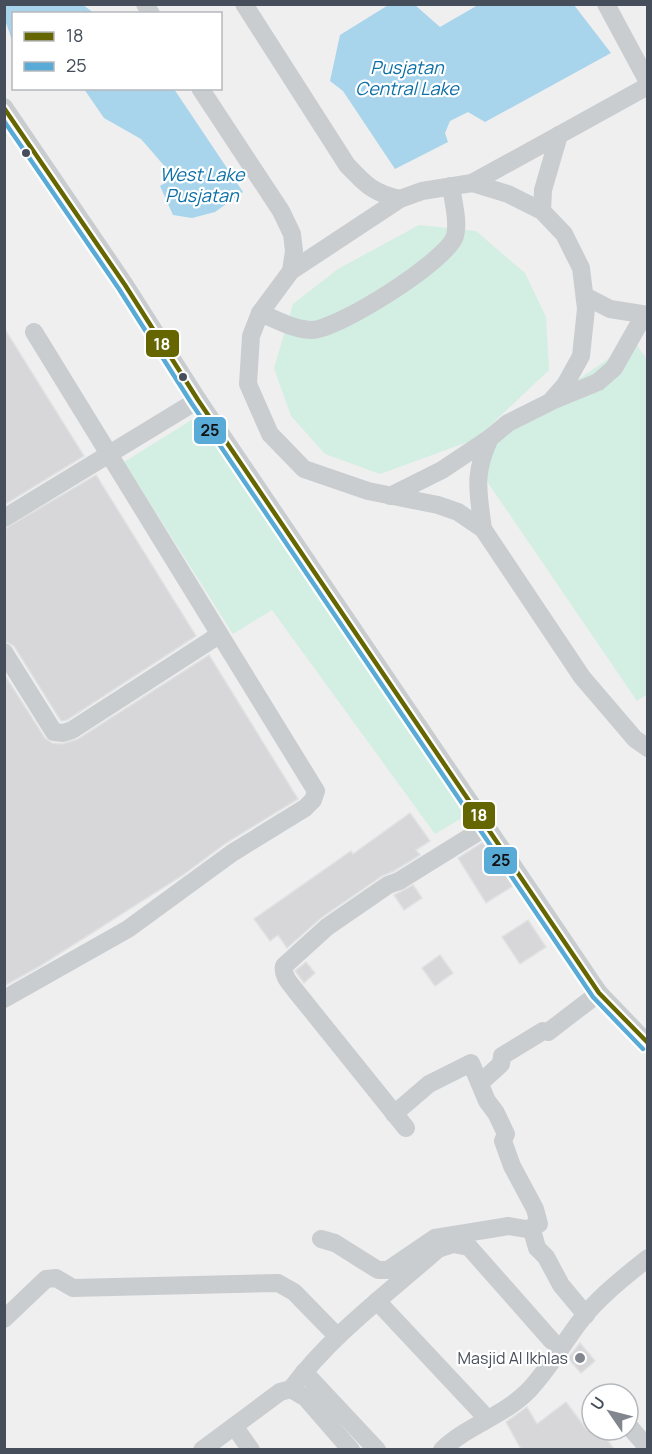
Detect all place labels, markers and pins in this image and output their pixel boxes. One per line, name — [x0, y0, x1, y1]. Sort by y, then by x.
unlabelled marker — [20, 147, 32, 159]
unlabelled marker — [177, 371, 189, 383]
place label: Masjid Al Ikhlas — [458, 1347, 568, 1369]
marker: Masjid Al Ikhlas — [573, 1351, 587, 1365]

